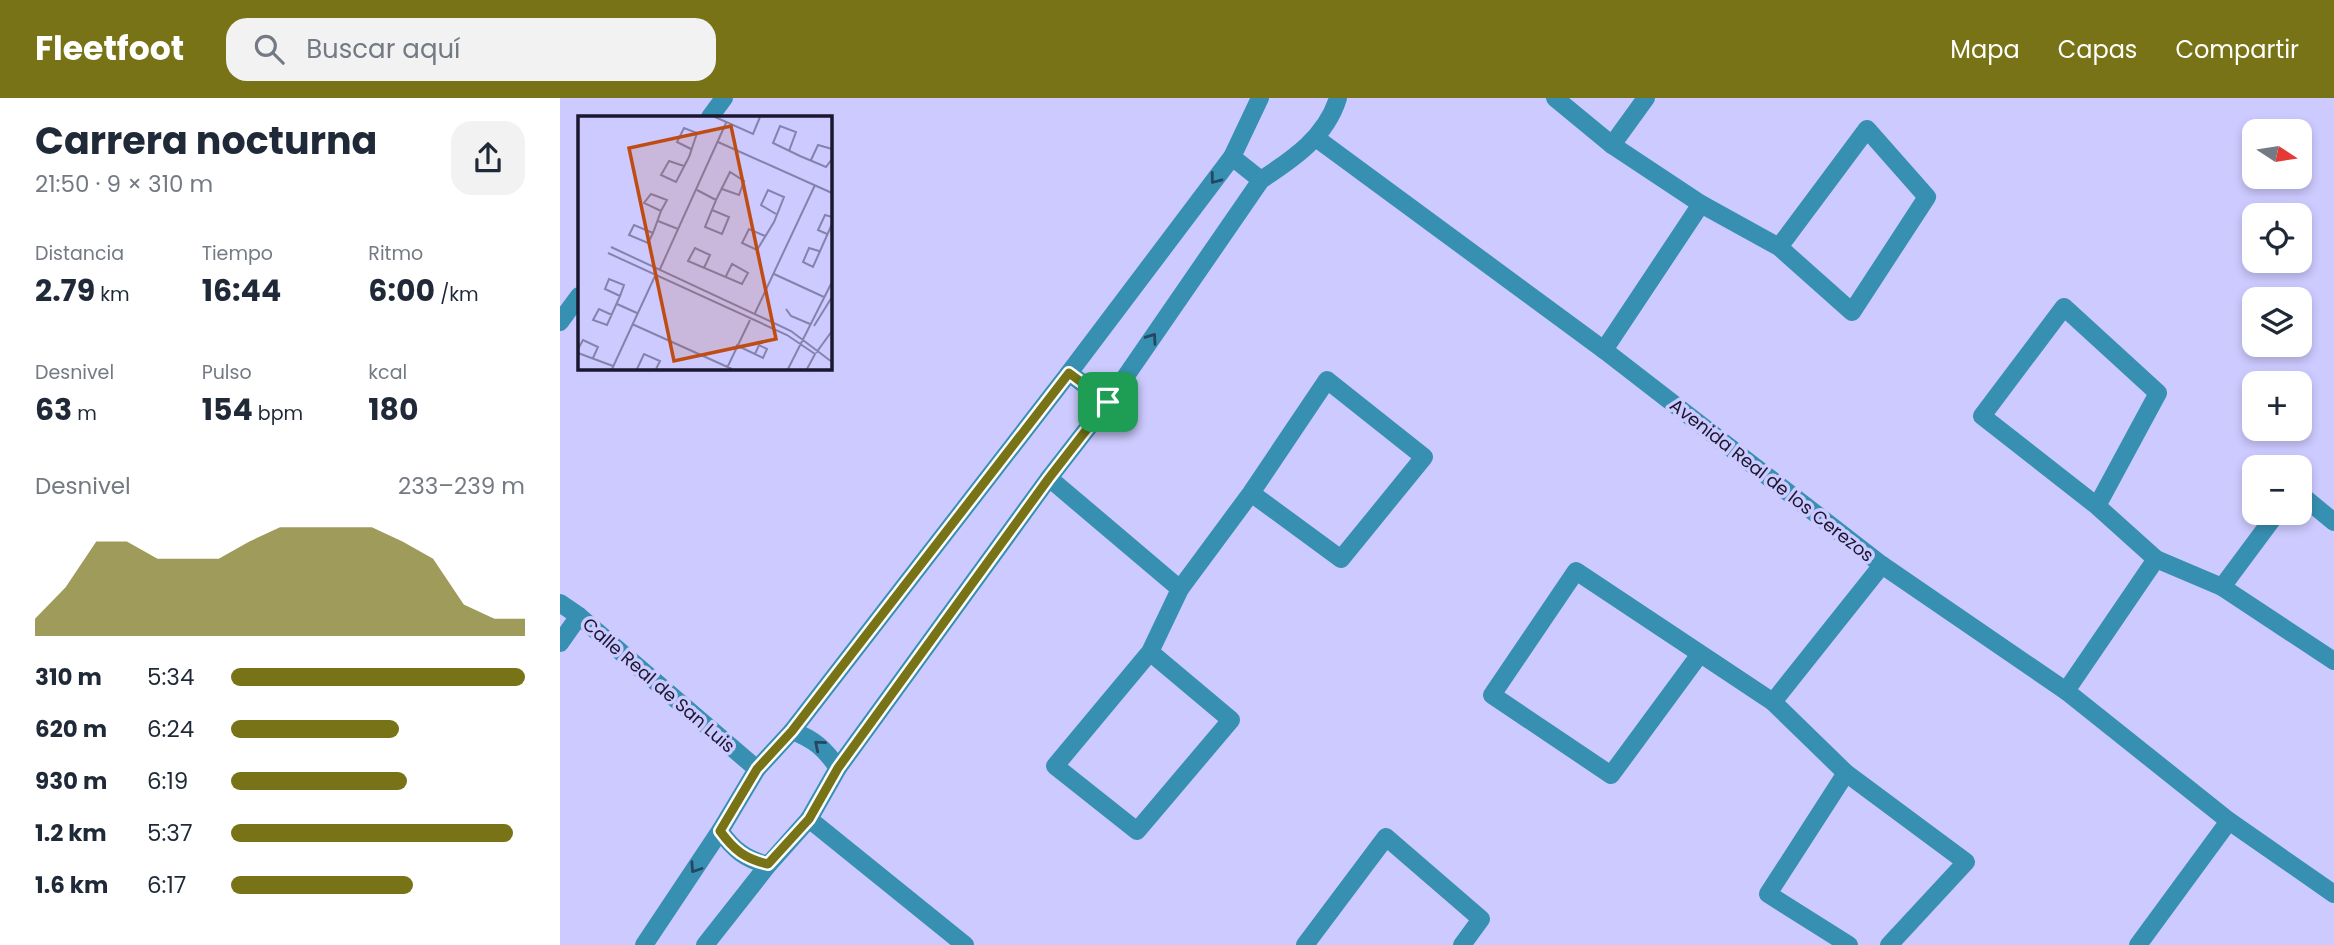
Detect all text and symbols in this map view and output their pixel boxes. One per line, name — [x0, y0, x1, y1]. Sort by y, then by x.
search box — [226, 18, 716, 81]
text: Fleetfoot — [35, 25, 184, 72]
icon: search — [250, 30, 288, 68]
text: Buscar aquí — [306, 31, 461, 67]
text: Mapa — [1950, 33, 2020, 66]
text: Capas — [2058, 33, 2137, 66]
text: Compartir — [2175, 33, 2299, 66]
text: Carrera nocturna — [35, 114, 377, 167]
inset map — [578, 116, 831, 369]
north arrow — [2242, 119, 2312, 189]
map controls — [2242, 119, 2312, 525]
button: share — [451, 121, 525, 195]
text: 21:50 · 9 × 310 m — [35, 168, 213, 200]
one-way arrow — [1211, 171, 1223, 184]
button: locate — [2242, 203, 2312, 273]
text: Distancia — [35, 240, 124, 267]
text: Tiempo — [202, 240, 273, 267]
text: Ritmo — [368, 240, 423, 267]
text: 2.79 — [35, 269, 95, 312]
text: 16:44 — [202, 269, 281, 312]
text: 6:00 — [368, 269, 435, 312]
text: km — [95, 281, 130, 308]
text: /km — [435, 281, 479, 308]
button: layers — [2242, 287, 2312, 357]
one-way arrow — [1144, 333, 1156, 346]
text: Desnivel — [35, 359, 114, 386]
text: Pulso — [202, 359, 252, 386]
text: kcal — [368, 359, 407, 386]
button: + — [2242, 371, 2312, 441]
pin — [1078, 372, 1138, 432]
icon: arrive — [1089, 383, 1127, 421]
text: 63 — [35, 388, 72, 431]
text: 154 — [202, 388, 253, 431]
text: 180 — [368, 388, 419, 431]
street label: Avenida Real de los Cerezos — [1665, 392, 1879, 568]
text: m — [72, 400, 97, 427]
text: bpm — [253, 400, 303, 427]
button: − — [2242, 455, 2312, 525]
text: Desnivel — [35, 470, 131, 502]
text: 233–239 m — [398, 470, 525, 502]
street label: Calle Real de San Luis — [577, 612, 741, 758]
text: 310 m — [35, 661, 102, 693]
text: 5:34 — [147, 661, 194, 693]
text: 620 m — [35, 713, 107, 745]
text: 6:24 — [147, 713, 194, 745]
one-way arrow — [814, 741, 827, 753]
text: 930 m — [35, 765, 107, 797]
text: 6:19 — [147, 765, 188, 797]
text: 1.2 km — [35, 817, 107, 849]
text: 5:37 — [147, 817, 192, 849]
one-way arrow — [690, 861, 703, 874]
text: 1.6 km — [35, 869, 108, 901]
text: 6:17 — [147, 869, 186, 901]

